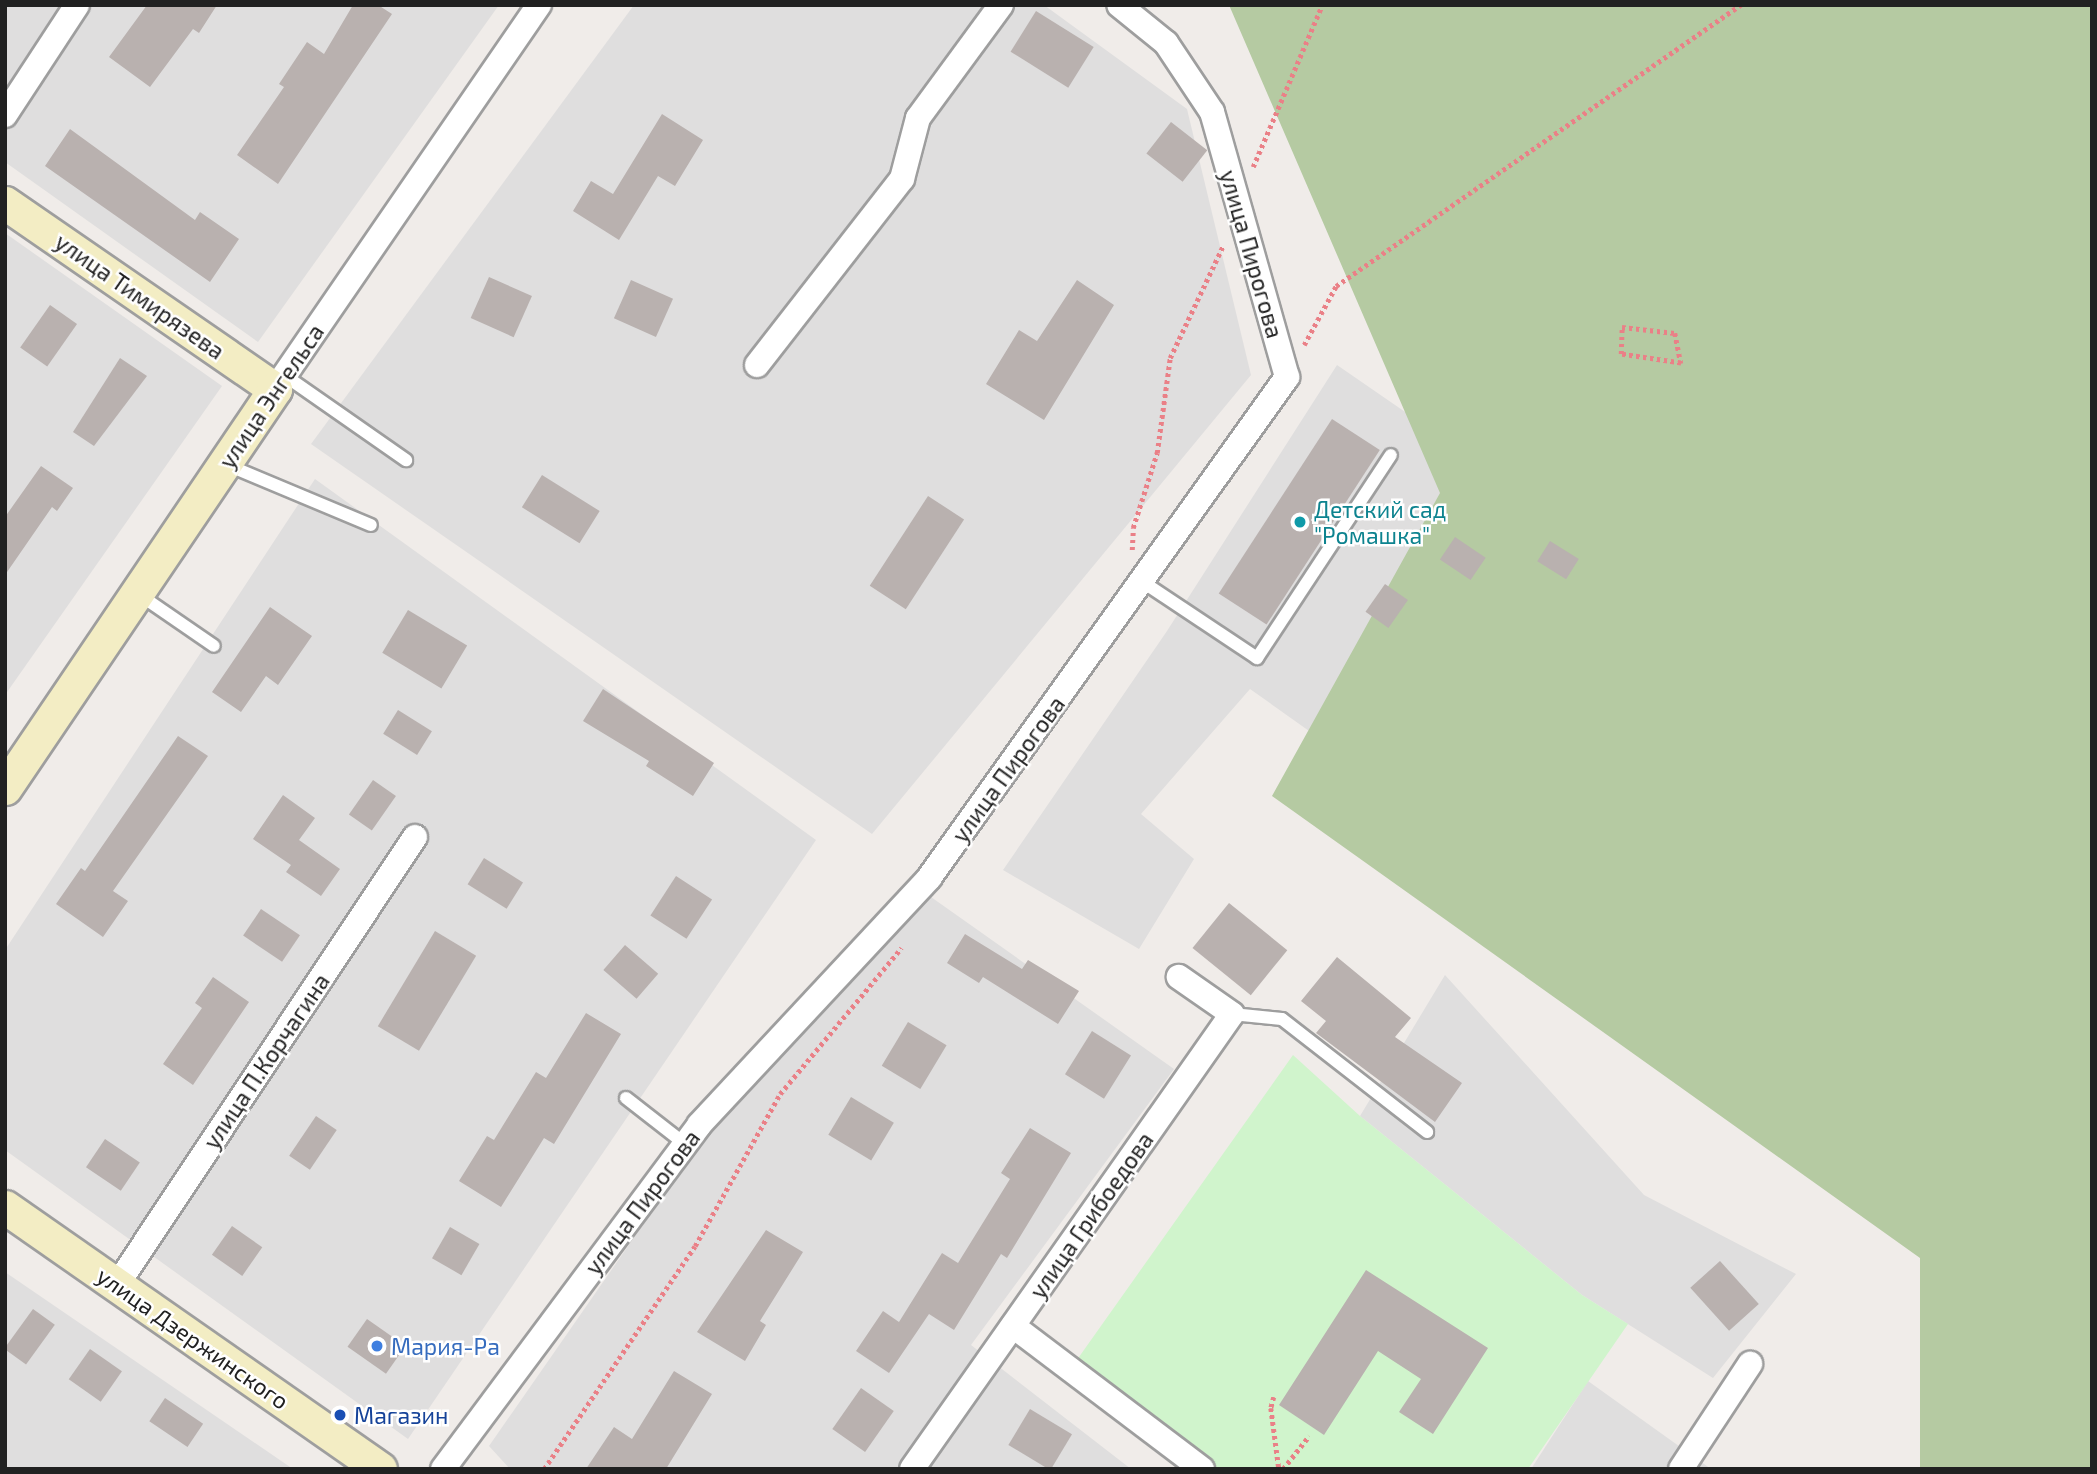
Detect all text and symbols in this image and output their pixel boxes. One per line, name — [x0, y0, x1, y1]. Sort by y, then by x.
street label: улица Пирогова — [1215, 167, 1289, 341]
street label: улица Тимирязева — [50, 227, 230, 365]
street label: улица Энгельса — [213, 319, 329, 473]
place label: Детский сад "Ромашка" — [1314, 495, 1446, 549]
marker: Детский сад "Ромашка" — [1292, 514, 1308, 530]
street label: улица Пирогова — [946, 691, 1070, 847]
street label: улица П.Корчагина — [197, 968, 335, 1154]
street label: улица Пирогова — [579, 1124, 705, 1280]
street label: улица Грибоедова — [1023, 1127, 1159, 1303]
street label: улица Дзержинского — [92, 1261, 294, 1415]
place label: Мария-Ра — [391, 1332, 500, 1360]
marker: Мария-Ра — [369, 1338, 385, 1354]
place label: Магазин — [354, 1401, 448, 1429]
marker: Магазин — [332, 1407, 348, 1423]

